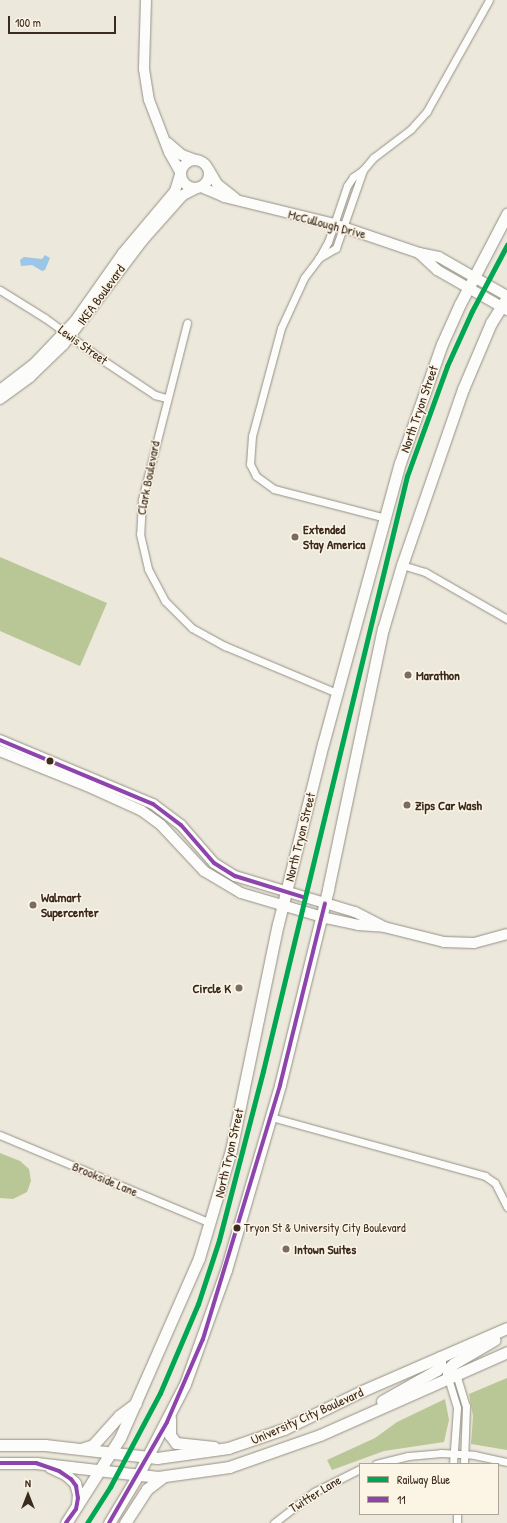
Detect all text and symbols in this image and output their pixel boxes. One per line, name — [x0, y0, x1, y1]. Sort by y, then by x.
scale bar — [10, 8, 118, 34]
text: 100 m — [15, 14, 41, 31]
street label: McCullough Drive — [286, 206, 368, 242]
street label: IKEA Boulevard — [74, 262, 128, 328]
street label: Lewis Street — [55, 322, 111, 368]
street label: North Tryon Street — [397, 363, 441, 455]
street label: Clark Boulevard — [133, 440, 163, 516]
place label: Extended Stay America — [303, 522, 365, 553]
marker: Extended Stay America — [290, 532, 300, 542]
place label: Marathon — [416, 667, 460, 683]
marker: Marathon — [403, 670, 413, 680]
unlabelled marker — [45, 756, 55, 766]
street label: North Tryon Street — [281, 791, 319, 883]
place label: Zips Car Wash — [415, 797, 482, 813]
marker: Zips Car Wash — [402, 800, 412, 810]
place label: Walmart Supercenter — [41, 890, 99, 921]
marker: Walmart Supercenter — [28, 900, 38, 910]
place label: Circle K — [192, 980, 231, 996]
marker: Circle K — [234, 983, 244, 993]
street label: North Tryon Street — [211, 1107, 247, 1199]
street label: Brookside Lane — [70, 1158, 140, 1200]
place label: Tryon St & University City Boulevard — [244, 1221, 406, 1235]
marker: Tryon St & University City Boulevard — [232, 1223, 242, 1233]
place label: Intown Suites — [294, 1241, 356, 1257]
marker: Intown Suites — [281, 1244, 291, 1254]
street label: University City Boulevard — [248, 1384, 366, 1448]
legend — [359, 1463, 499, 1515]
text: Railway Blue — [397, 1471, 450, 1488]
street label: Twitter Lane — [286, 1472, 344, 1516]
north arrow — [8, 1475, 48, 1515]
text: N — [25, 1476, 31, 1490]
text: 11 — [397, 1491, 406, 1508]

